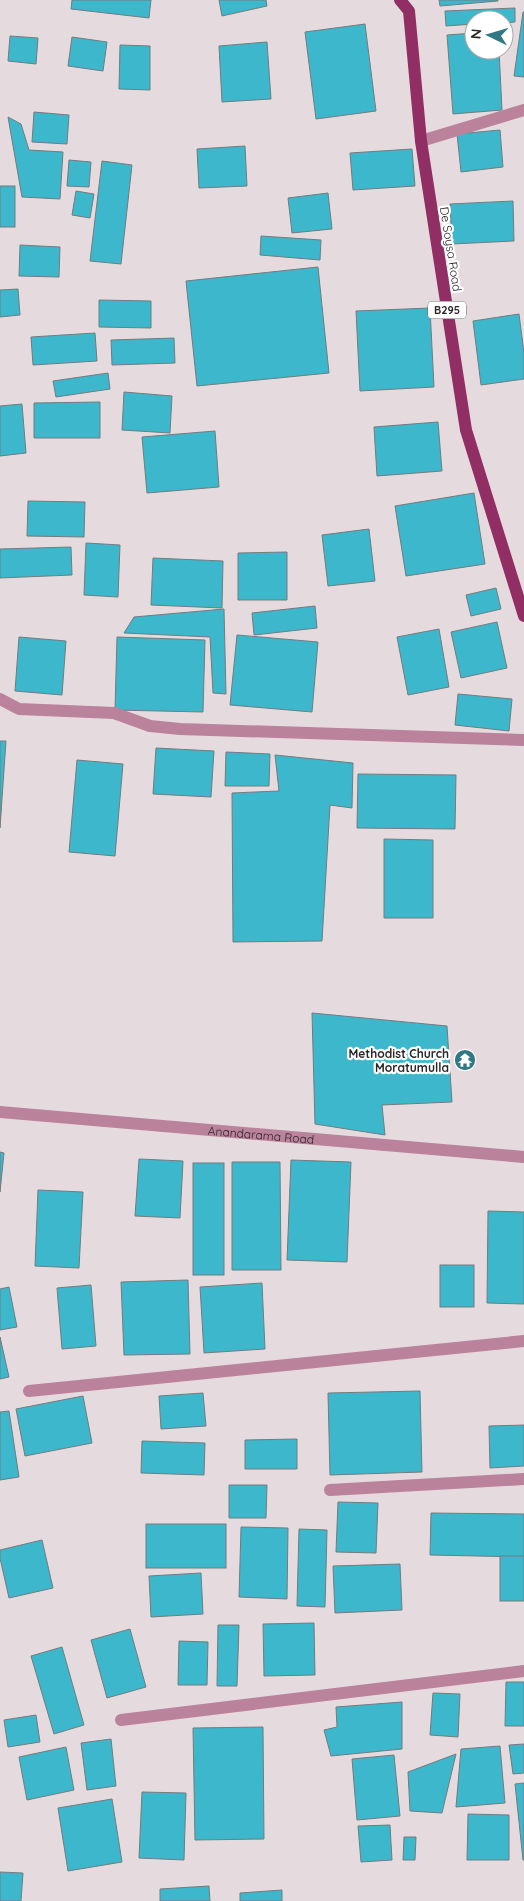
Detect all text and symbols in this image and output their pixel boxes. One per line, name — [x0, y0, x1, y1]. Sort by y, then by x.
north arrow — [464, 10, 514, 60]
text: N — [467, 28, 485, 40]
street label: De Soysa Road — [437, 206, 465, 292]
road number: B295 — [428, 302, 466, 318]
place label: Methodist Church Moratumulla — [348, 1046, 449, 1075]
temple icon: Methodist Church Moratumulla — [453, 1048, 477, 1072]
street label: Anandarama Road — [207, 1122, 315, 1146]

